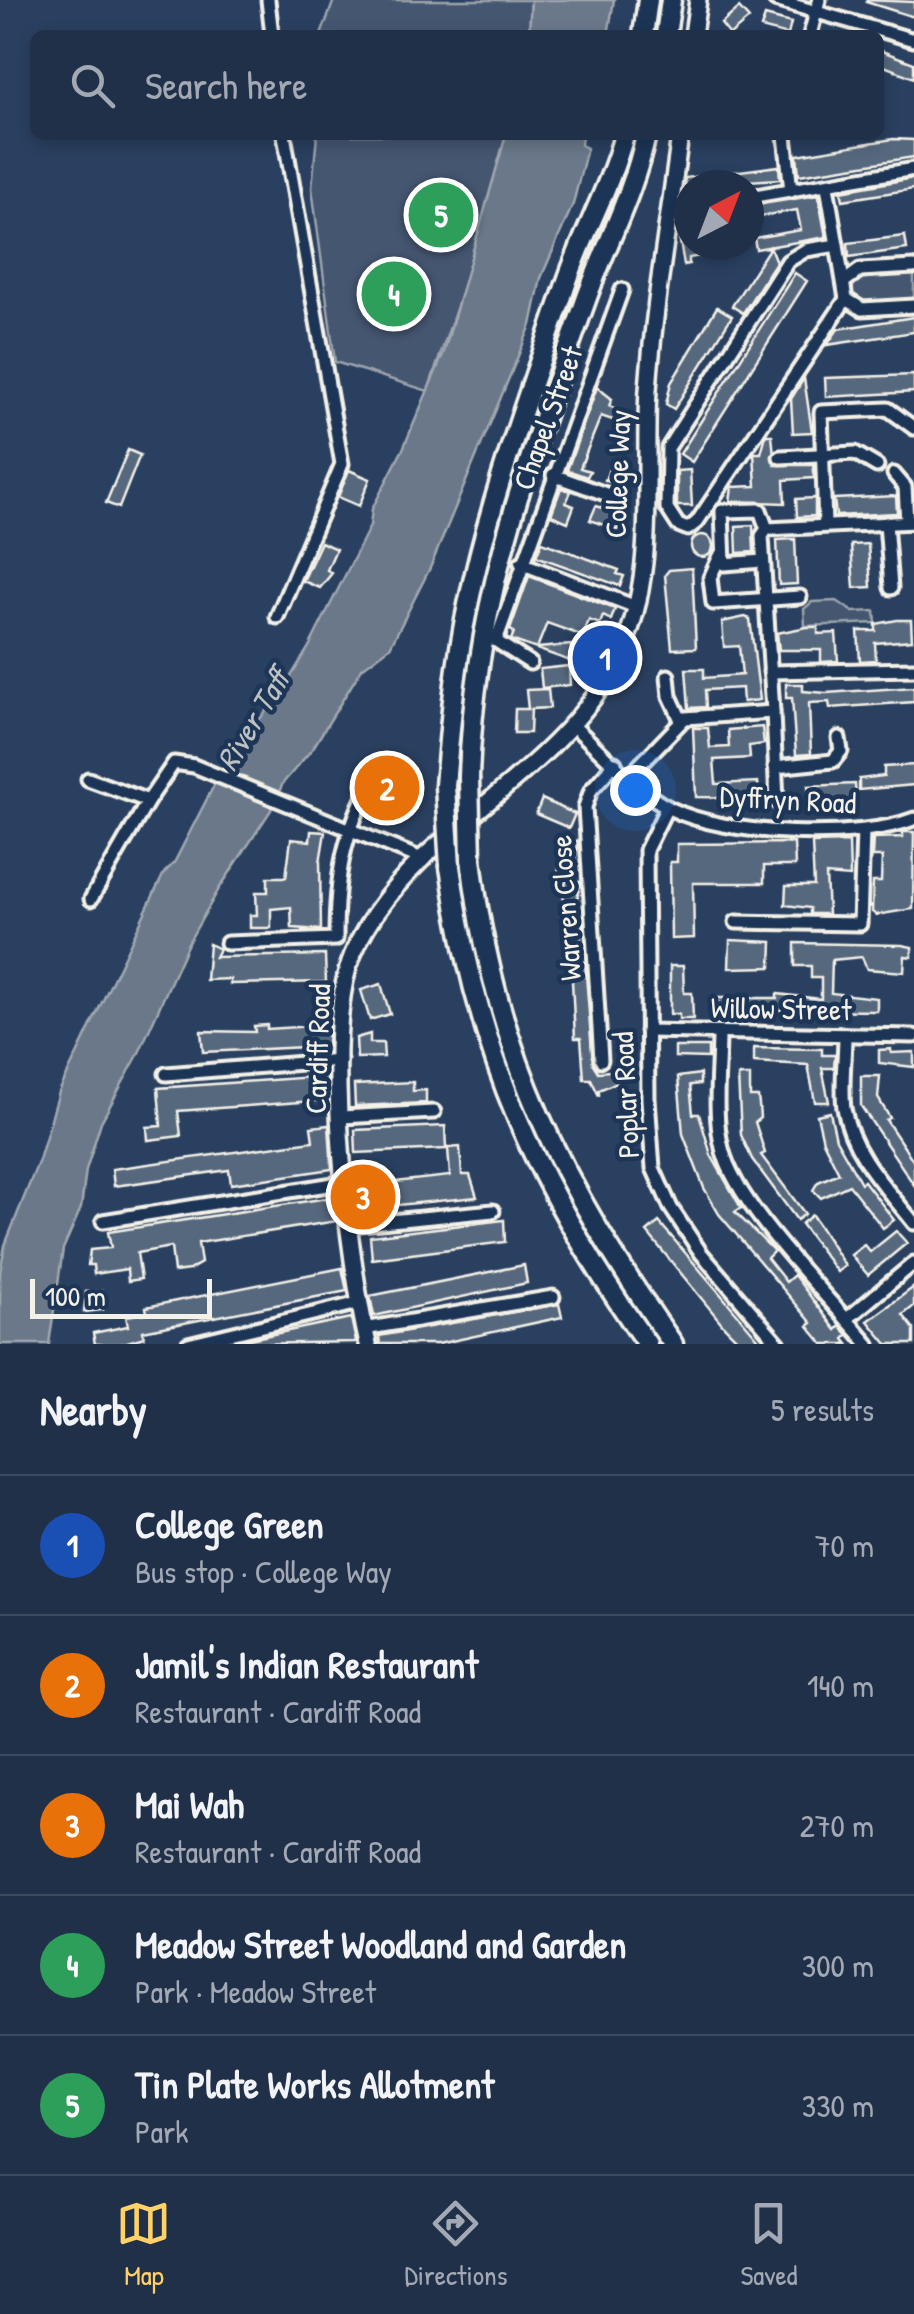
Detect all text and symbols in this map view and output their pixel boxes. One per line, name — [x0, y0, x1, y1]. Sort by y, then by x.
search box — [30, 30, 884, 140]
icon: search — [65, 58, 120, 113]
text: Search here — [145, 59, 307, 111]
north arrow — [674, 170, 764, 260]
pin: 5 — [408, 178, 474, 252]
pin: 4 — [362, 256, 426, 332]
street label: Chapel Street — [503, 340, 592, 495]
street label: College Way — [595, 409, 639, 539]
pin: 1 — [572, 620, 638, 696]
water label: River Taff — [205, 656, 303, 778]
pin: 2 — [354, 750, 420, 826]
your location — [610, 765, 661, 816]
street label: Dyffryn Road — [719, 775, 858, 823]
street label: Warren Close — [540, 834, 590, 982]
street label: Cardiff Road — [295, 983, 339, 1115]
street label: Willow Street — [710, 987, 852, 1029]
street label: Poplar Road — [602, 1030, 648, 1159]
pin: 3 — [330, 1160, 396, 1234]
scale bar — [30, 1274, 212, 1318]
text: 100 m — [45, 1277, 106, 1315]
text: Nearby — [40, 1381, 147, 1438]
text: 5 results — [771, 1388, 874, 1431]
text: College Green — [135, 1498, 324, 1550]
text: 1 — [67, 1524, 78, 1567]
text: 70 m — [815, 1524, 874, 1567]
text: Bus stop · College Way — [135, 1550, 392, 1593]
text: Jamil's Indian Restaurant — [135, 1638, 478, 1690]
text: 2 — [65, 1664, 80, 1707]
text: 140 m — [807, 1664, 874, 1707]
text: Restaurant · Cardiff Road — [135, 1690, 421, 1733]
text: Mai Wah — [135, 1778, 244, 1830]
text: 3 — [65, 1804, 80, 1847]
text: 270 m — [800, 1804, 874, 1847]
text: Restaurant · Cardiff Road — [135, 1830, 421, 1873]
text: Meadow Street Woodland and Garden — [135, 1918, 626, 1970]
text: 4 — [66, 1944, 79, 1987]
text: 300 m — [802, 1944, 874, 1987]
text: Park · Meadow Street — [135, 1970, 376, 2013]
text: Tin Plate Works Allotment — [135, 2058, 494, 2110]
text: 5 — [66, 2084, 79, 2127]
text: 330 m — [802, 2084, 874, 2127]
text: Park — [135, 2110, 189, 2153]
tab: Map — [116, 2196, 171, 2294]
tab: Directions — [404, 2196, 507, 2294]
tab: Saved — [740, 2196, 798, 2294]

